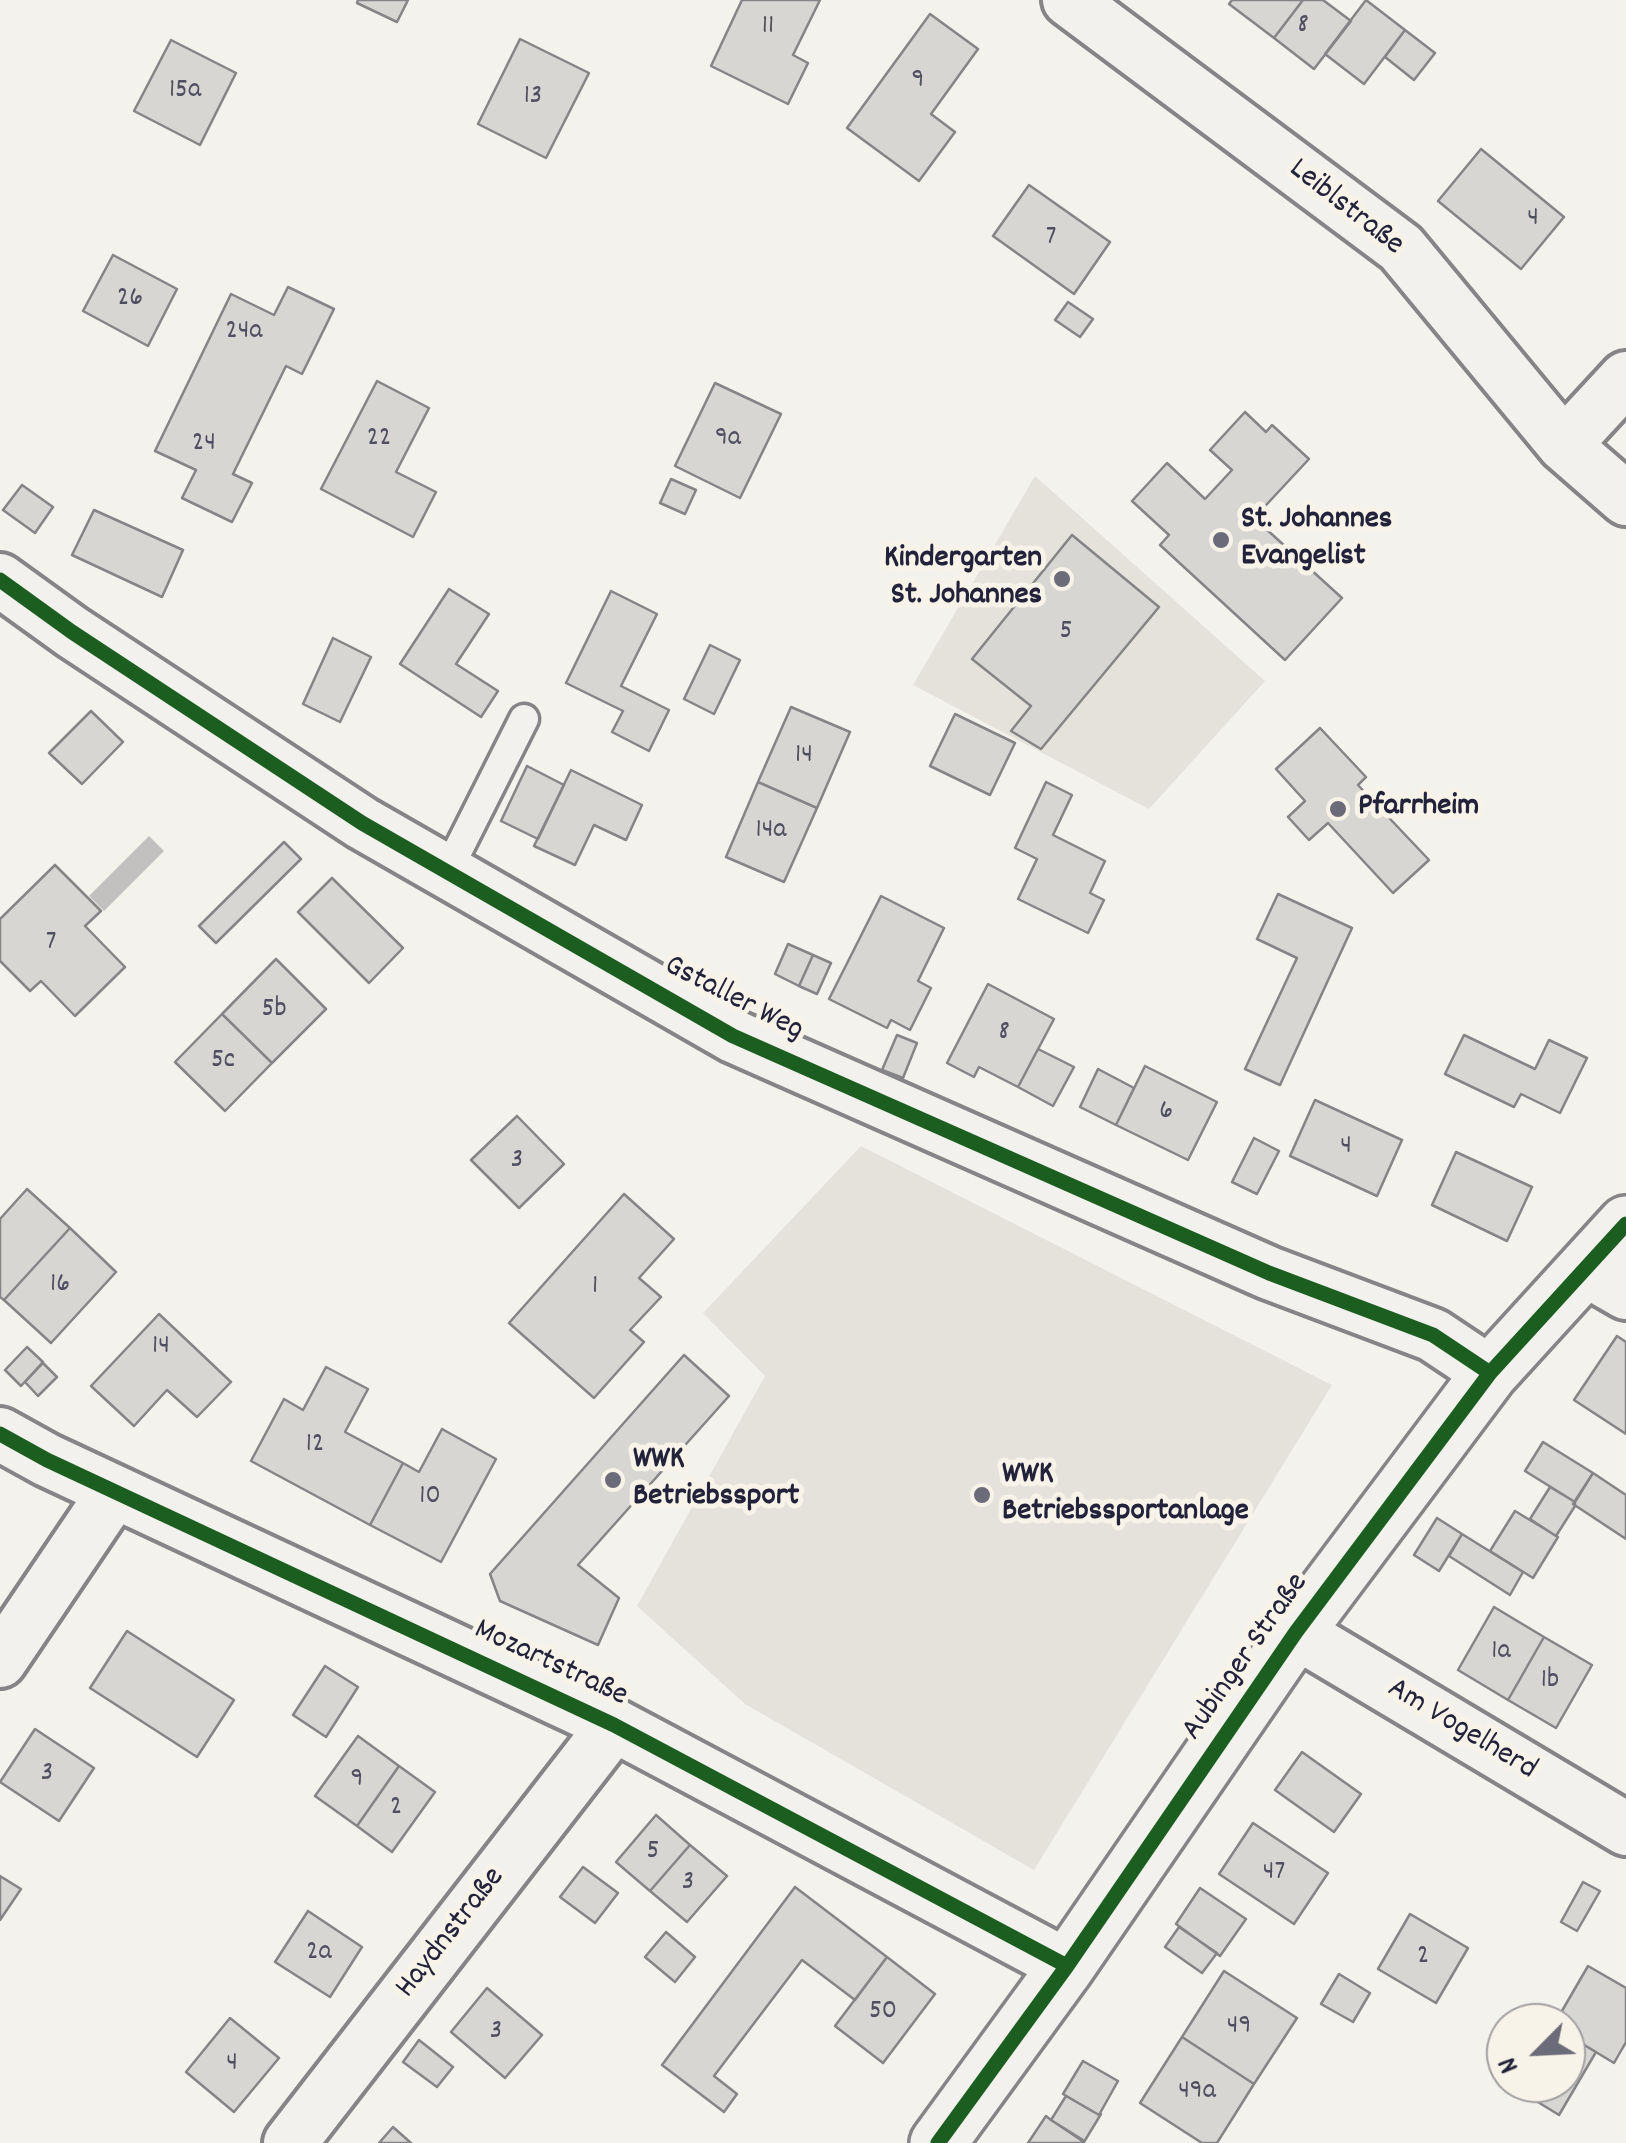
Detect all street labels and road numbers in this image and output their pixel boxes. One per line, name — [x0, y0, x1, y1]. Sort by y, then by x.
street label: Leiblstraße — [1280, 152, 1410, 266]
street label: Gstaller Weg — [657, 949, 809, 1051]
street label: Aubinger Straße — [1175, 1567, 1319, 1749]
street label: Mozartstraße — [467, 1613, 633, 1717]
street label: Am Vogelherd — [1379, 1671, 1543, 1791]
street label: Haydnstraße — [389, 1861, 515, 2007]

